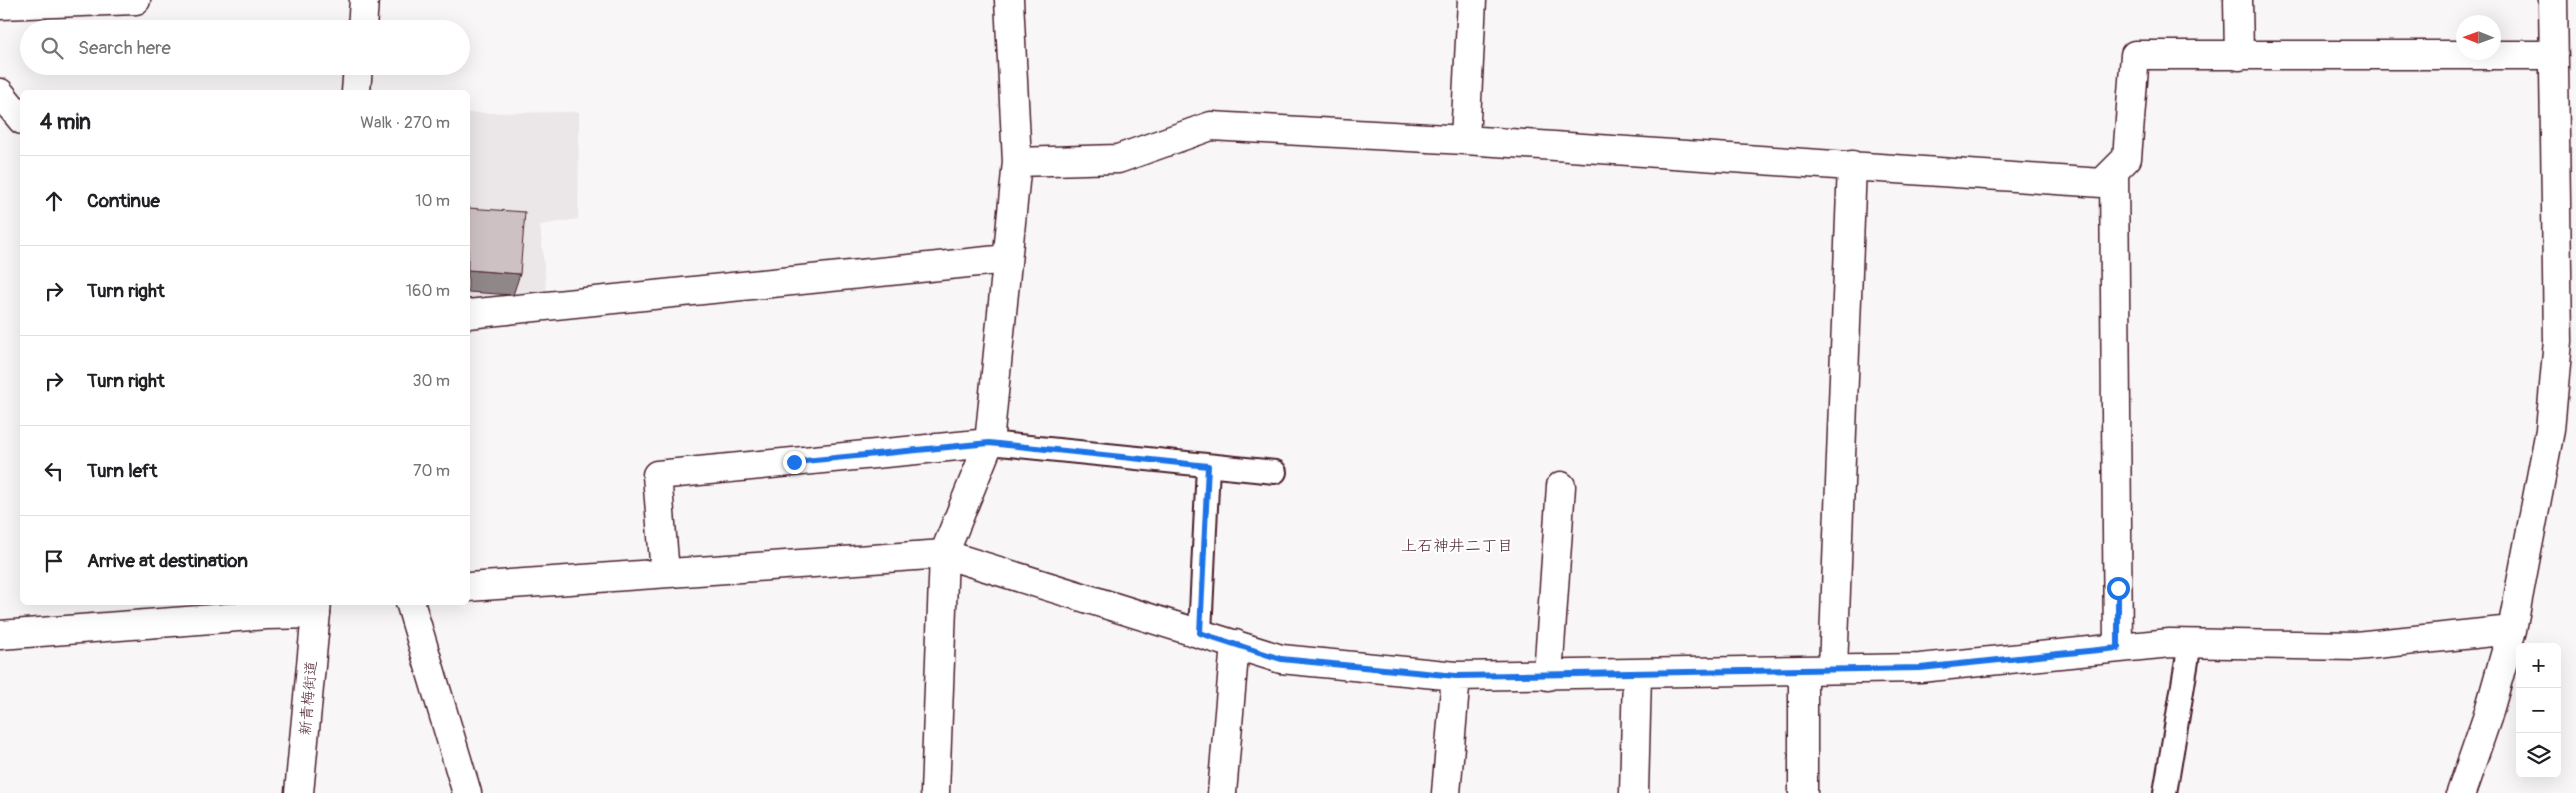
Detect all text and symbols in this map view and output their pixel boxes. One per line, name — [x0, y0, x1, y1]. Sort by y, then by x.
north arrow — [2456, 15, 2501, 60]
search box — [20, 20, 470, 75]
icon: search — [38, 34, 66, 62]
text: Search here — [78, 36, 171, 60]
text: 4 min — [40, 109, 91, 136]
text: Walk · 270 m — [360, 113, 450, 133]
icon: ahead — [40, 187, 68, 215]
text: Continue — [87, 189, 160, 213]
text: 10 m — [415, 191, 450, 211]
icon: right — [40, 277, 68, 305]
text: Turn right — [87, 279, 165, 303]
text: 160 m — [406, 281, 450, 301]
icon: right — [40, 367, 68, 395]
text: Turn right — [87, 369, 165, 393]
text: 30 m — [412, 371, 450, 391]
route end — [783, 451, 806, 474]
icon: left — [40, 457, 68, 485]
text: Turn left — [87, 459, 157, 483]
text: 70 m — [413, 461, 450, 481]
district label: 上石神井二丁目 — [1401, 536, 1513, 556]
icon: arrive — [40, 547, 68, 575]
text: Arrive at destination — [87, 549, 248, 573]
route start — [2107, 577, 2130, 600]
map controls — [2516, 643, 2561, 778]
button: + — [2516, 643, 2561, 688]
street label: 新青梅街道 — [296, 660, 321, 736]
button: − — [2516, 688, 2561, 733]
button: layers — [2516, 733, 2561, 778]

